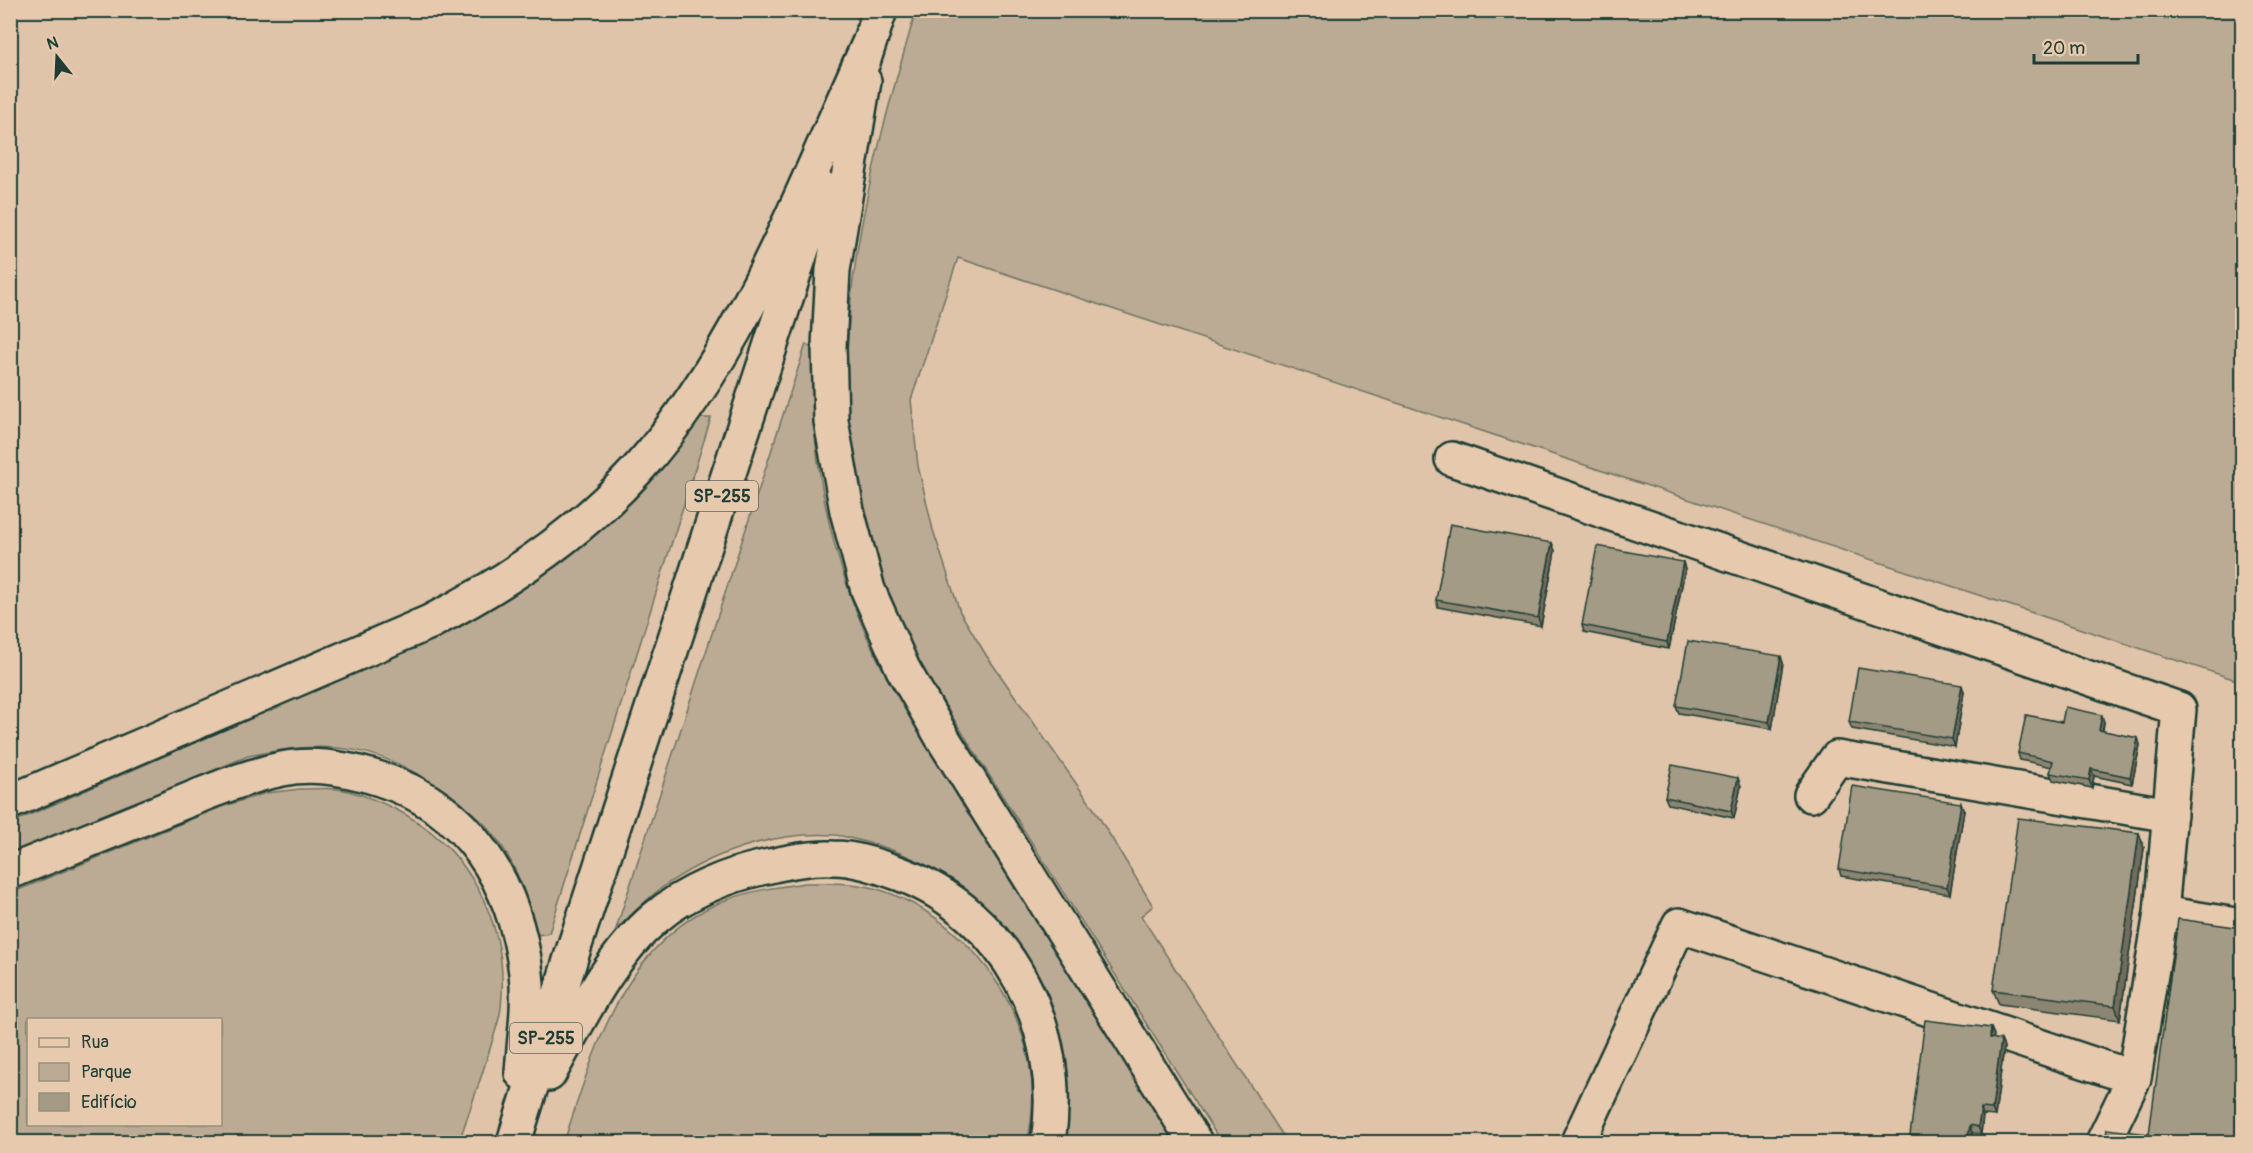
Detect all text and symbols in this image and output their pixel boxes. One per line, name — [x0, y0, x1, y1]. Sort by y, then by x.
north arrow — [27, 27, 87, 87]
scale bar — [2034, 27, 2138, 65]
text: N — [44, 32, 61, 55]
text: 20 m — [2043, 37, 2085, 60]
road number: SP-255 — [686, 481, 758, 511]
legend — [27, 1018, 222, 1126]
road number: SP-255 — [510, 1023, 582, 1053]
text: Rua — [81, 1031, 109, 1054]
text: Parque — [81, 1061, 131, 1084]
text: Edifício — [81, 1091, 137, 1114]

